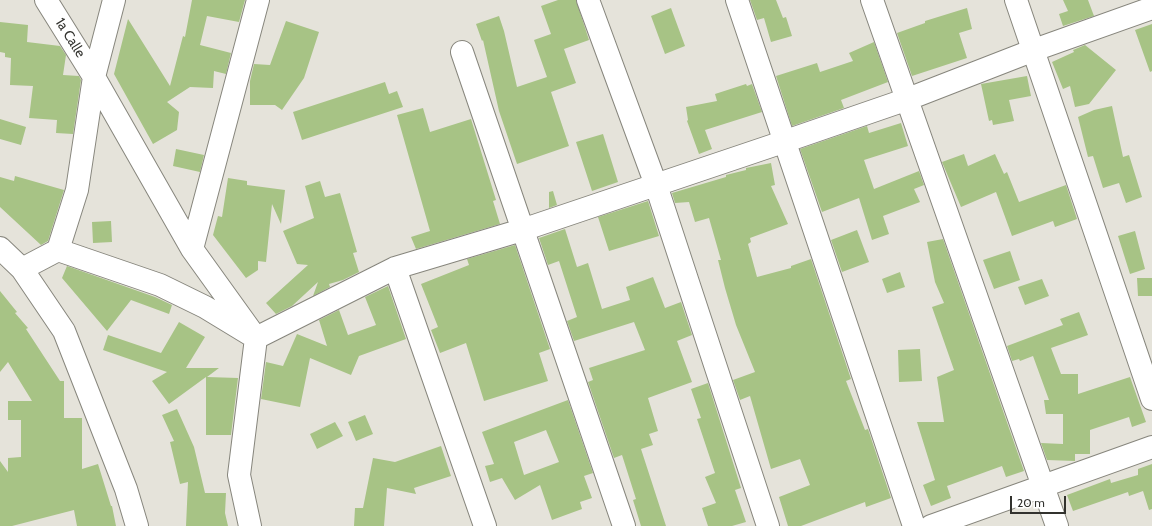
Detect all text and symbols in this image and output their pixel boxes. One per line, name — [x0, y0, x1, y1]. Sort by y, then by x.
street label: 1a Calle — [51, 15, 89, 61]
scale bar — [1012, 488, 1068, 514]
text: 20 m — [1017, 495, 1045, 510]

